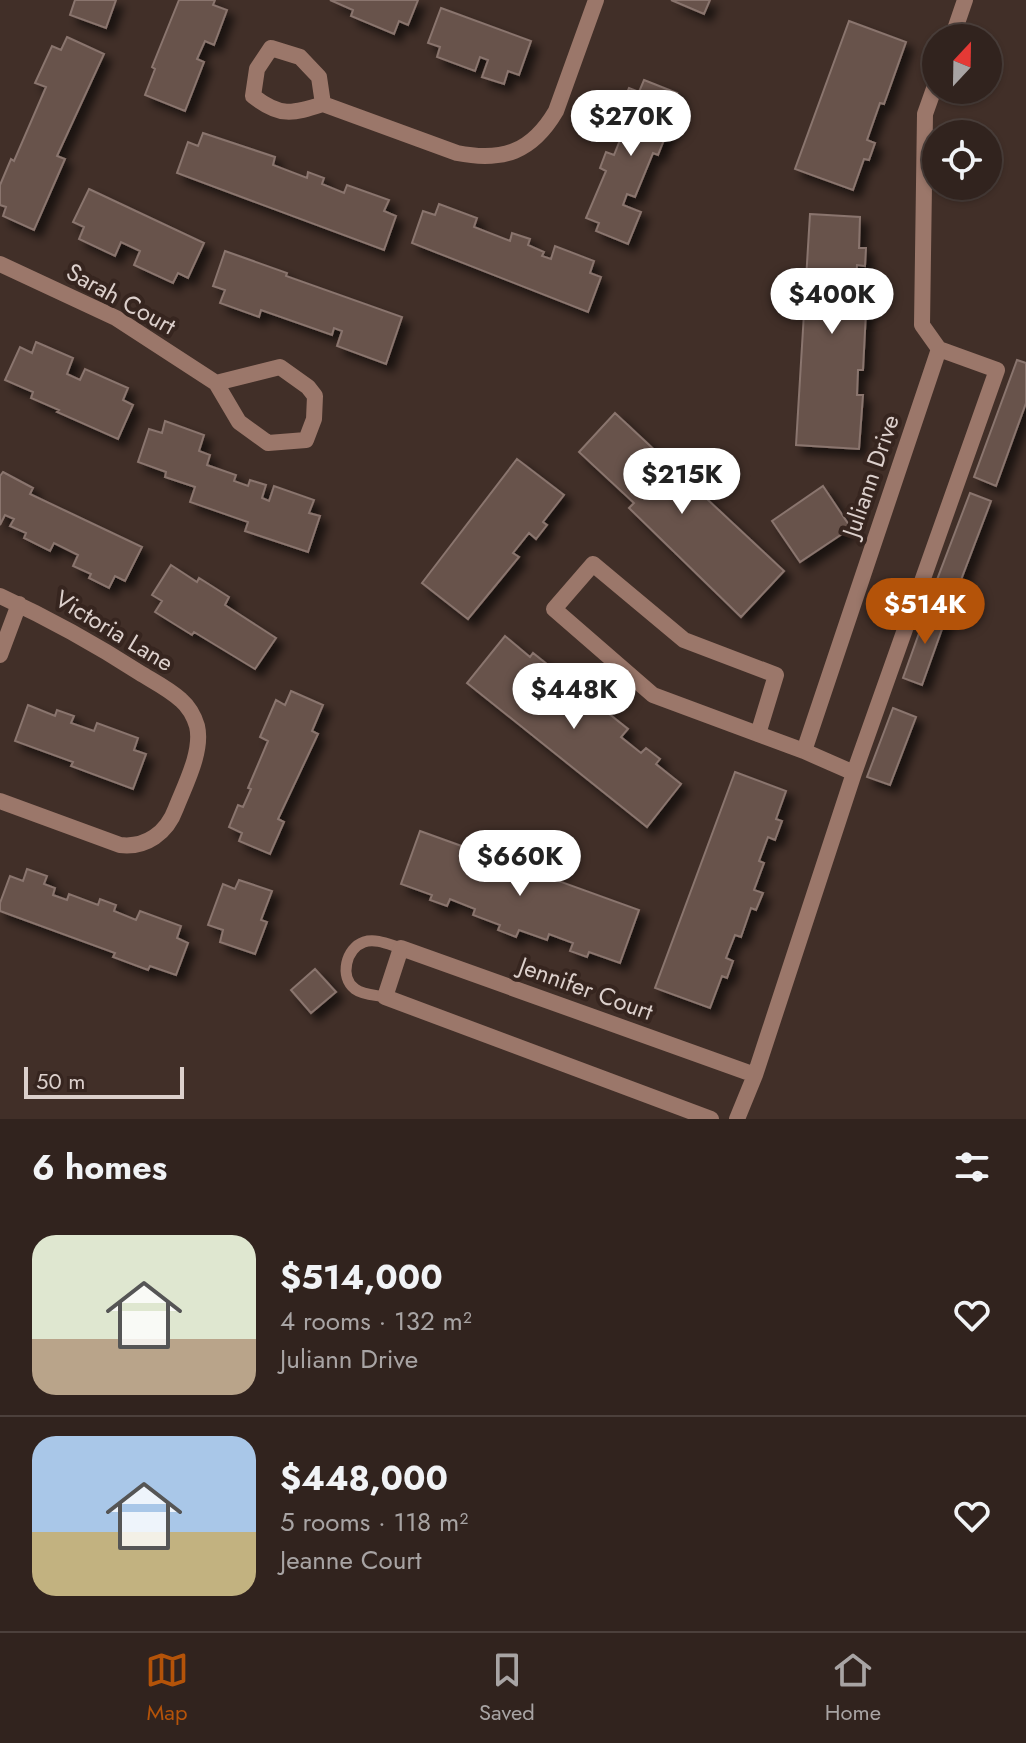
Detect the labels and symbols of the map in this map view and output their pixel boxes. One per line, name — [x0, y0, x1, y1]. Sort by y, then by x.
north arrow — [922, 24, 1002, 104]
pin: $270K — [575, 90, 687, 158]
street label: Sarah Court — [60, 254, 183, 343]
pin: $400K — [776, 268, 888, 336]
street label: Juliann Drive — [832, 410, 908, 545]
pin: $215K — [626, 448, 738, 516]
pin: $514K — [869, 578, 981, 646]
street label: Victoria Lane — [48, 581, 180, 680]
pin: $448K — [518, 663, 630, 731]
pin: $660K — [464, 830, 576, 898]
street label: Jennifer Court — [511, 947, 658, 1029]
scale bar — [24, 1063, 184, 1099]

